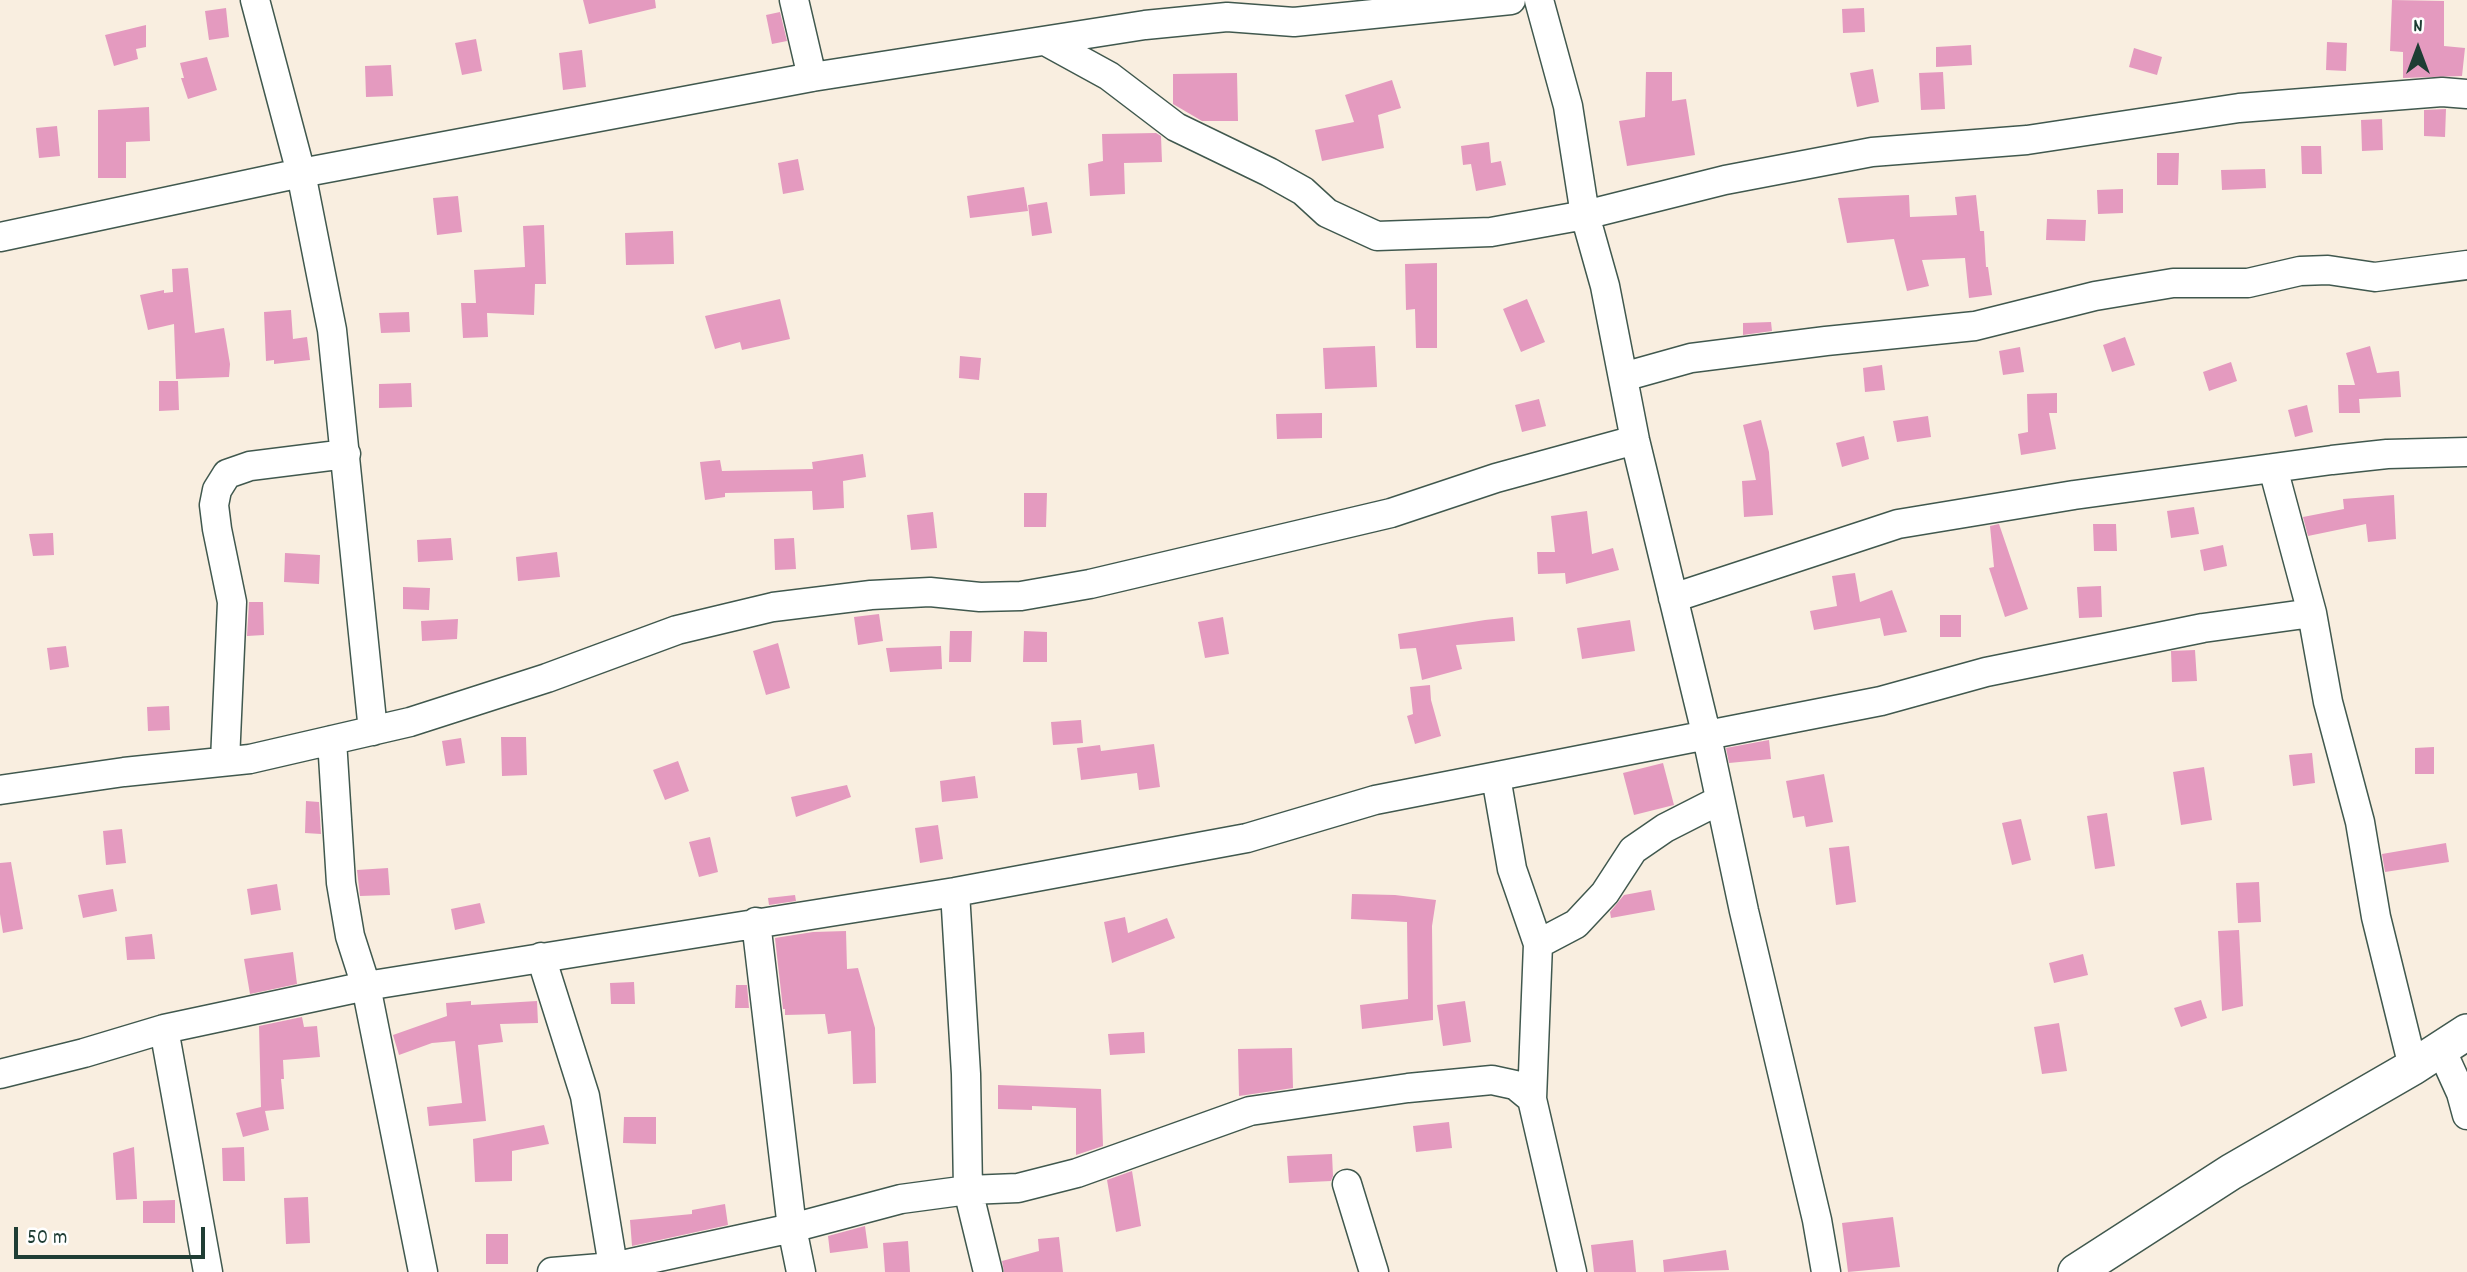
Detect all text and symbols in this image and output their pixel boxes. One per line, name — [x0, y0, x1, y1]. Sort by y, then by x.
north arrow — [2383, 14, 2453, 84]
text: N — [2413, 14, 2423, 41]
scale bar — [18, 1212, 208, 1256]
text: 50 m — [27, 1224, 67, 1254]

